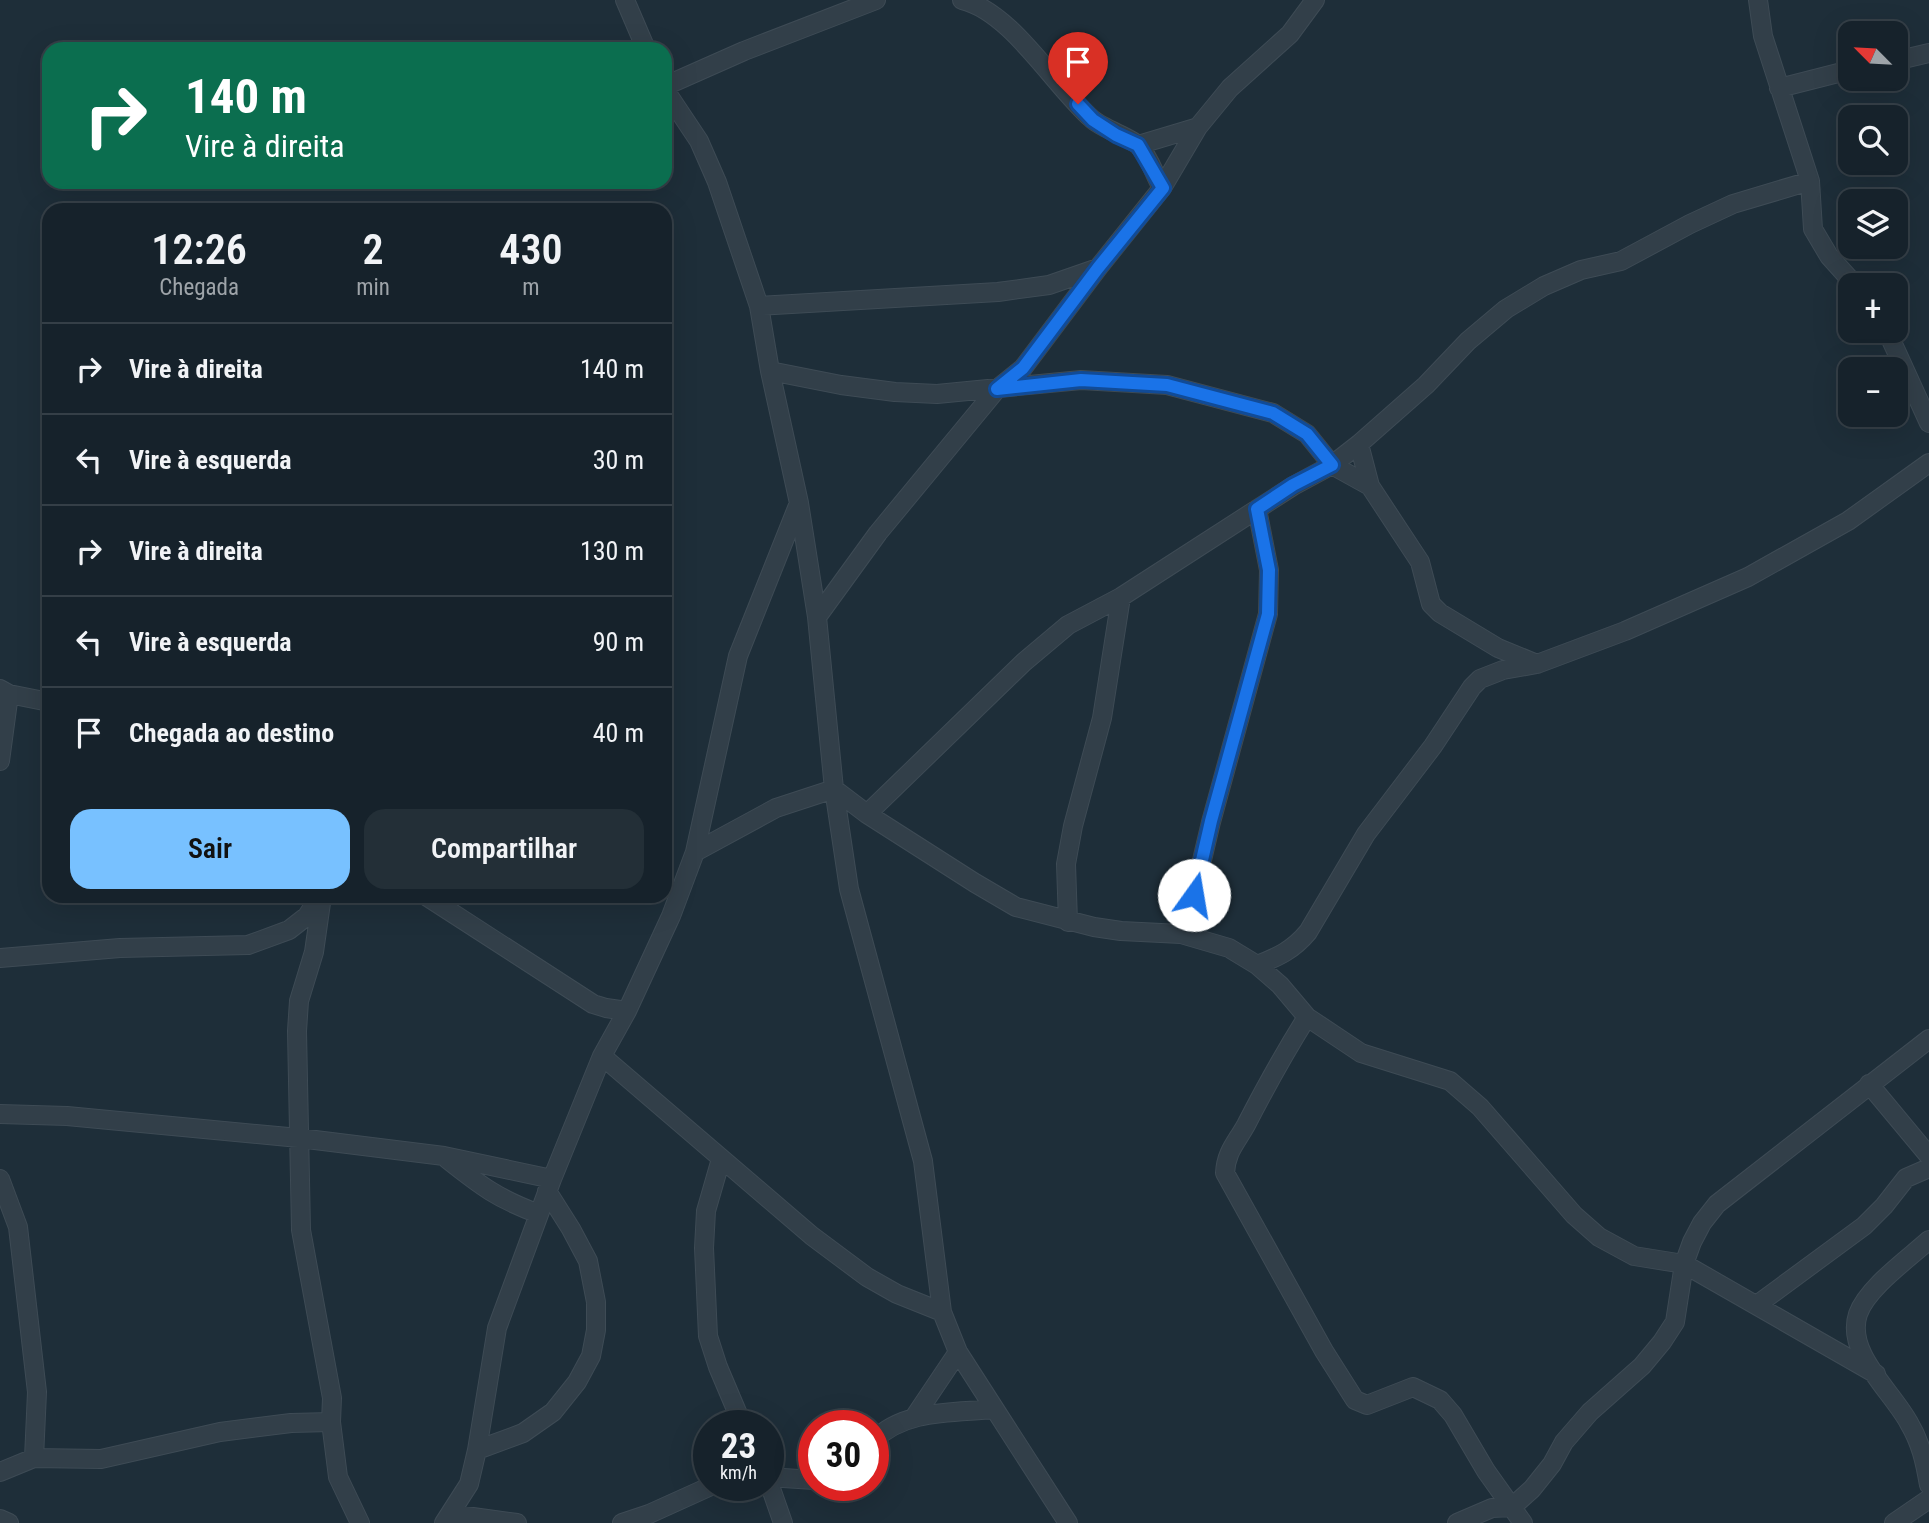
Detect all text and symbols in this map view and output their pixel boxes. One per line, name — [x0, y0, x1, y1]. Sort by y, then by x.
north arrow — [1838, 21, 1908, 91]
map controls — [1838, 21, 1908, 427]
pin — [1048, 32, 1108, 104]
icon: arrive — [1059, 43, 1097, 81]
text: 140 m — [185, 68, 307, 125]
icon: right — [70, 70, 161, 161]
button: search — [1838, 105, 1908, 175]
text: Vire à direita — [185, 127, 345, 165]
button: layers — [1838, 189, 1908, 259]
text: 12:26 — [151, 225, 247, 274]
text: 2 — [363, 225, 384, 274]
text: 430 — [499, 225, 563, 274]
button: + — [1838, 273, 1908, 343]
text: Chegada — [159, 274, 239, 301]
text: min — [356, 274, 390, 301]
text: m — [522, 274, 540, 301]
icon: right — [70, 350, 108, 388]
text: Vire à direita — [129, 354, 263, 384]
text: 140 m — [580, 354, 644, 384]
button: − — [1838, 357, 1908, 427]
icon: left — [70, 441, 108, 479]
text: Vire à esquerda — [129, 445, 292, 475]
text: 30 m — [593, 445, 644, 475]
icon: right — [70, 532, 108, 570]
text: Vire à direita — [129, 536, 263, 566]
text: 130 m — [580, 536, 644, 566]
icon: left — [70, 623, 108, 661]
text: Vire à esquerda — [129, 627, 292, 657]
text: 90 m — [593, 627, 644, 657]
icon: arrive — [70, 714, 108, 752]
text: Chegada ao destino — [129, 718, 334, 748]
text: 40 m — [593, 718, 644, 748]
button: Sair — [70, 809, 350, 889]
button: Compartilhar — [364, 809, 644, 889]
position arrow — [1157, 858, 1231, 932]
speed limit sign: 30 — [798, 1410, 889, 1501]
text: 23 — [721, 1426, 756, 1467]
text: km/h — [720, 1462, 757, 1483]

